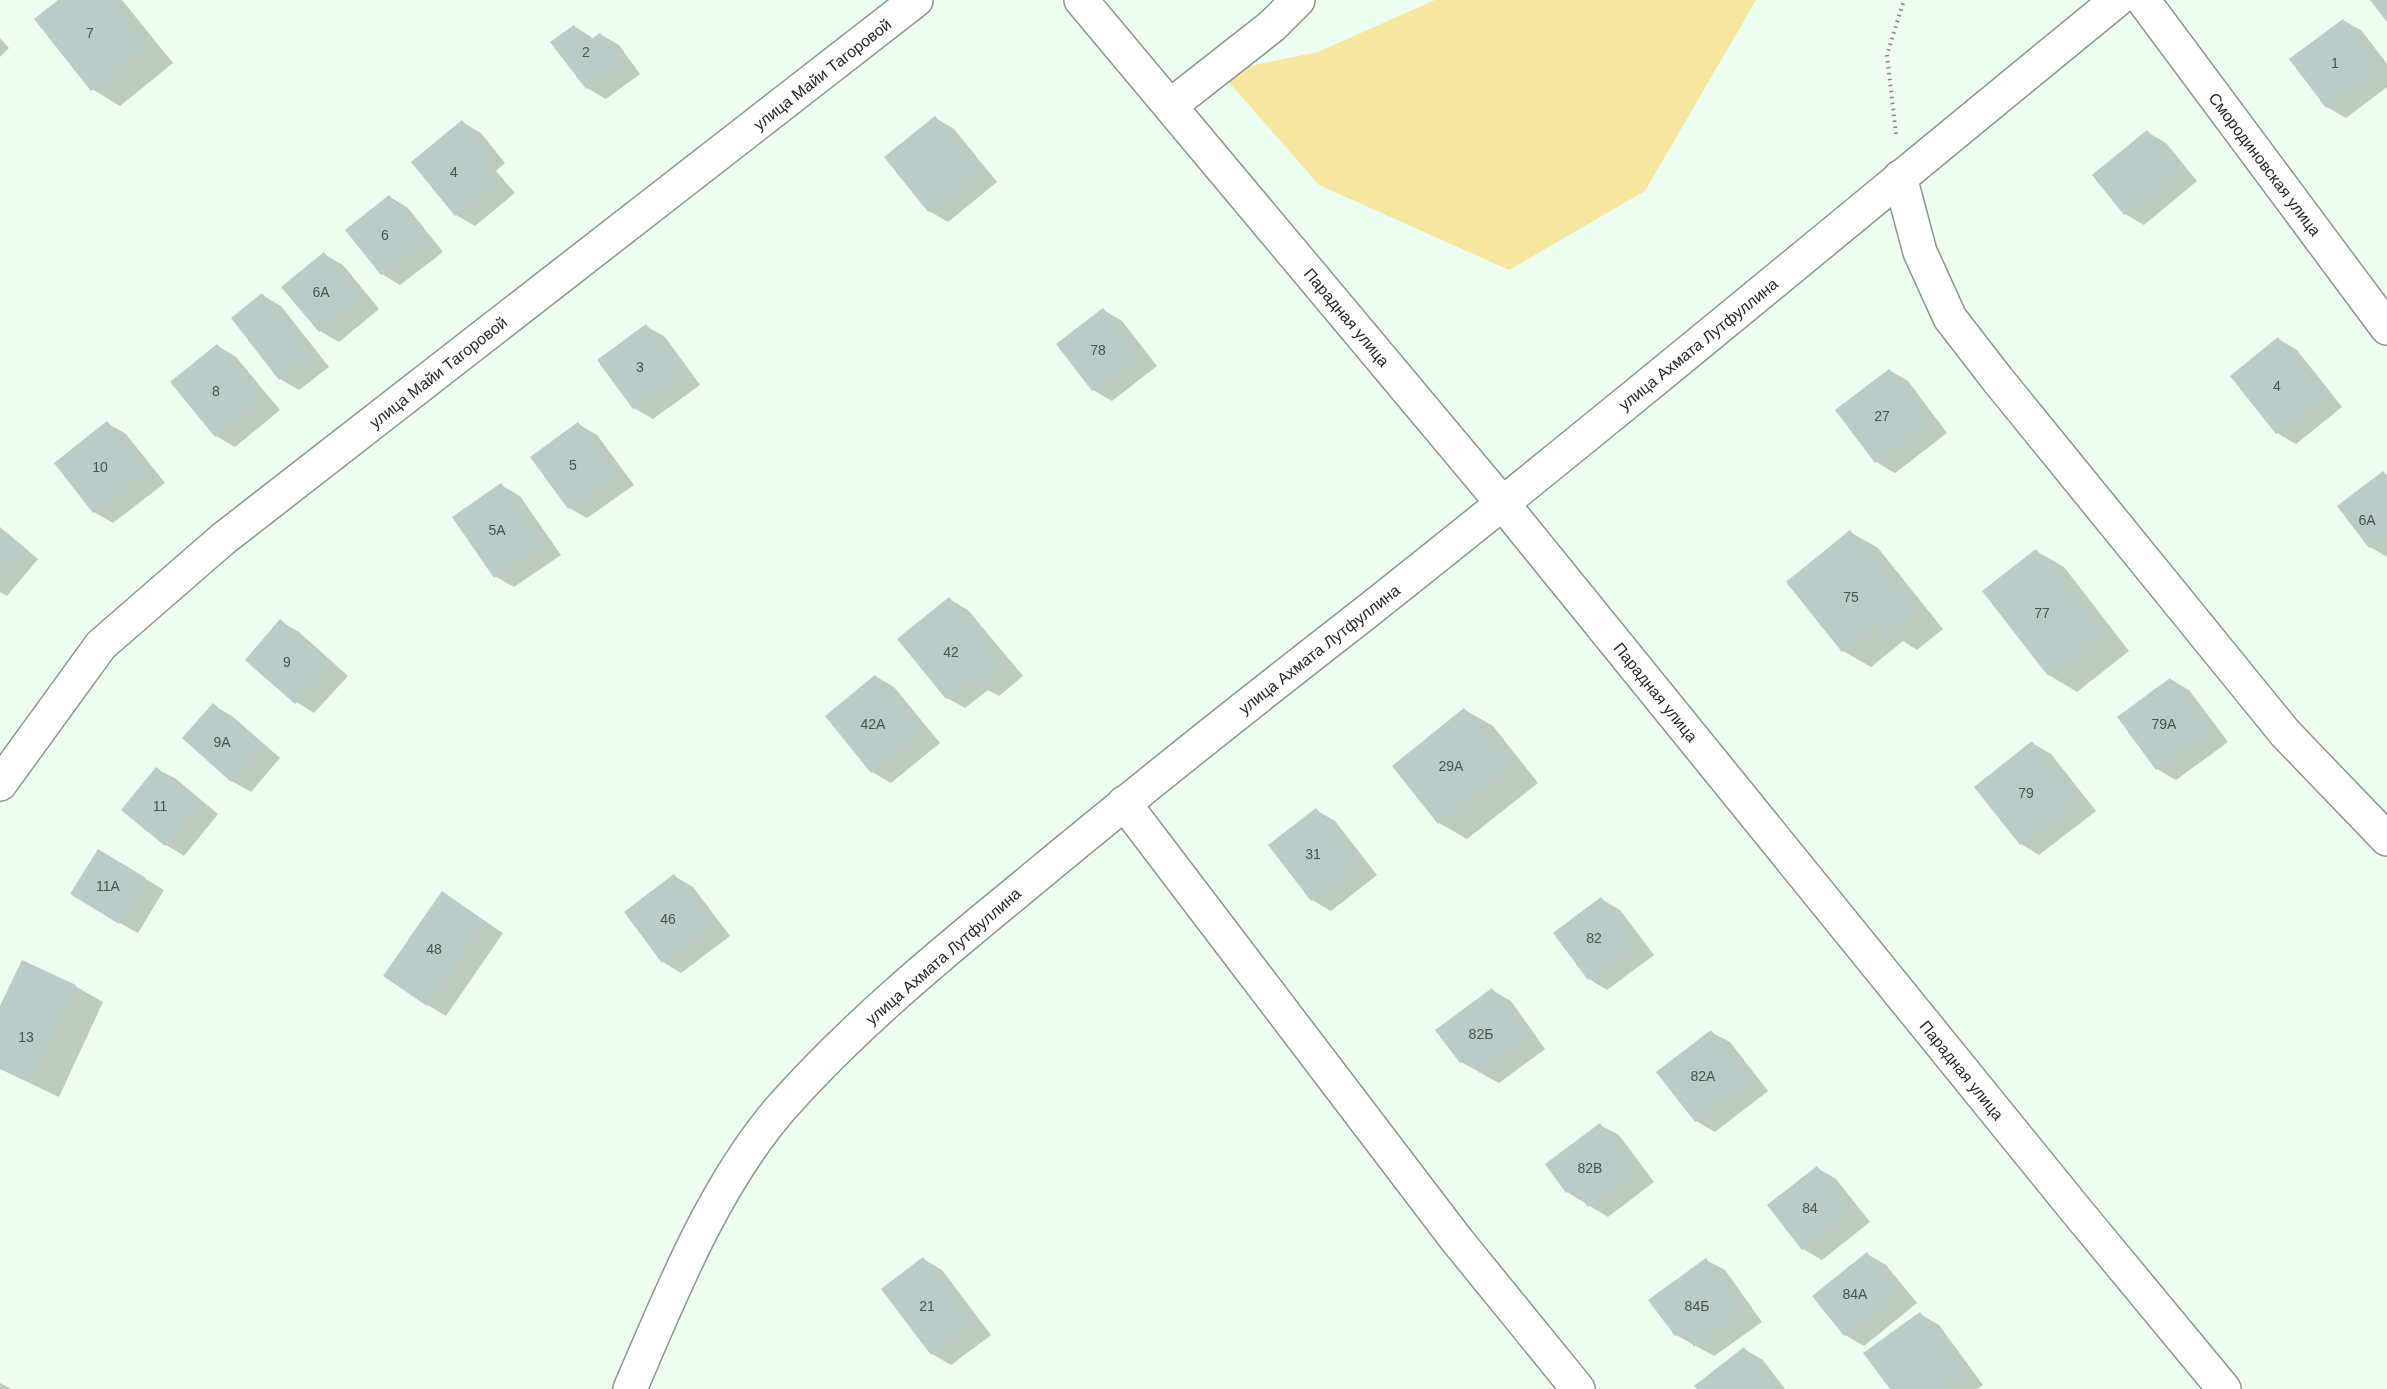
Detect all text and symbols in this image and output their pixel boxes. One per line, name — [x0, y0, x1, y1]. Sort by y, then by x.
street label: улица Майи Тагоровой — [750, 16, 894, 133]
house number: 7 — [86, 25, 94, 41]
house number: 2 — [582, 44, 590, 60]
house number: 1 — [2331, 55, 2339, 71]
street label: Смородиновская улица — [2205, 89, 2324, 239]
house number: 4 — [450, 164, 458, 180]
house number: 6 — [381, 227, 389, 243]
street label: Парадная улица — [1301, 265, 1393, 370]
street label: улица Ахмата Лутфуллина — [1616, 275, 1781, 414]
house number: 6А — [312, 284, 330, 300]
street label: улица Майи Тагоровой — [366, 314, 510, 431]
house number: 78 — [1090, 342, 1106, 358]
house number: 3 — [636, 359, 644, 375]
house number: 4 — [2273, 378, 2281, 394]
house number: 8 — [212, 383, 220, 399]
house number: 27 — [1874, 408, 1890, 424]
house number: 5 — [569, 457, 577, 473]
house number: 10 — [92, 459, 108, 475]
house number: 6А — [2358, 512, 2376, 528]
house number: 5А — [488, 522, 506, 538]
street label: улица Ахмата Лутфуллина — [1236, 581, 1403, 717]
house number: 75 — [1843, 589, 1859, 605]
house number: 77 — [2034, 605, 2050, 621]
street label: Парадная улица — [1611, 639, 1701, 745]
house number: 42 — [943, 644, 959, 660]
house number: 9 — [283, 654, 291, 670]
house number: 42А — [861, 716, 886, 732]
house number: 79А — [2152, 716, 2177, 732]
house number: 9А — [213, 734, 231, 750]
house number: 29А — [1439, 758, 1464, 774]
house number: 79 — [2018, 785, 2034, 801]
house number: 11 — [153, 798, 167, 814]
house number: 31 — [1305, 846, 1321, 862]
house number: 11А — [96, 878, 121, 894]
street label: улица Ахмата Лутфуллина — [863, 885, 1024, 1028]
house number: 46 — [660, 911, 676, 927]
house number: 82 — [1586, 930, 1602, 946]
house number: 48 — [426, 941, 442, 957]
street label: Парадная улица — [1917, 1017, 2007, 1123]
house number: 82Б — [1469, 1026, 1493, 1042]
house number: 13 — [18, 1029, 34, 1045]
house number: 82А — [1691, 1068, 1716, 1084]
house number: 82В — [1578, 1160, 1602, 1176]
house number: 84 — [1802, 1200, 1818, 1216]
house number: 84А — [1843, 1286, 1868, 1302]
house number: 21 — [919, 1298, 935, 1314]
house number: 84Б — [1685, 1298, 1709, 1314]

